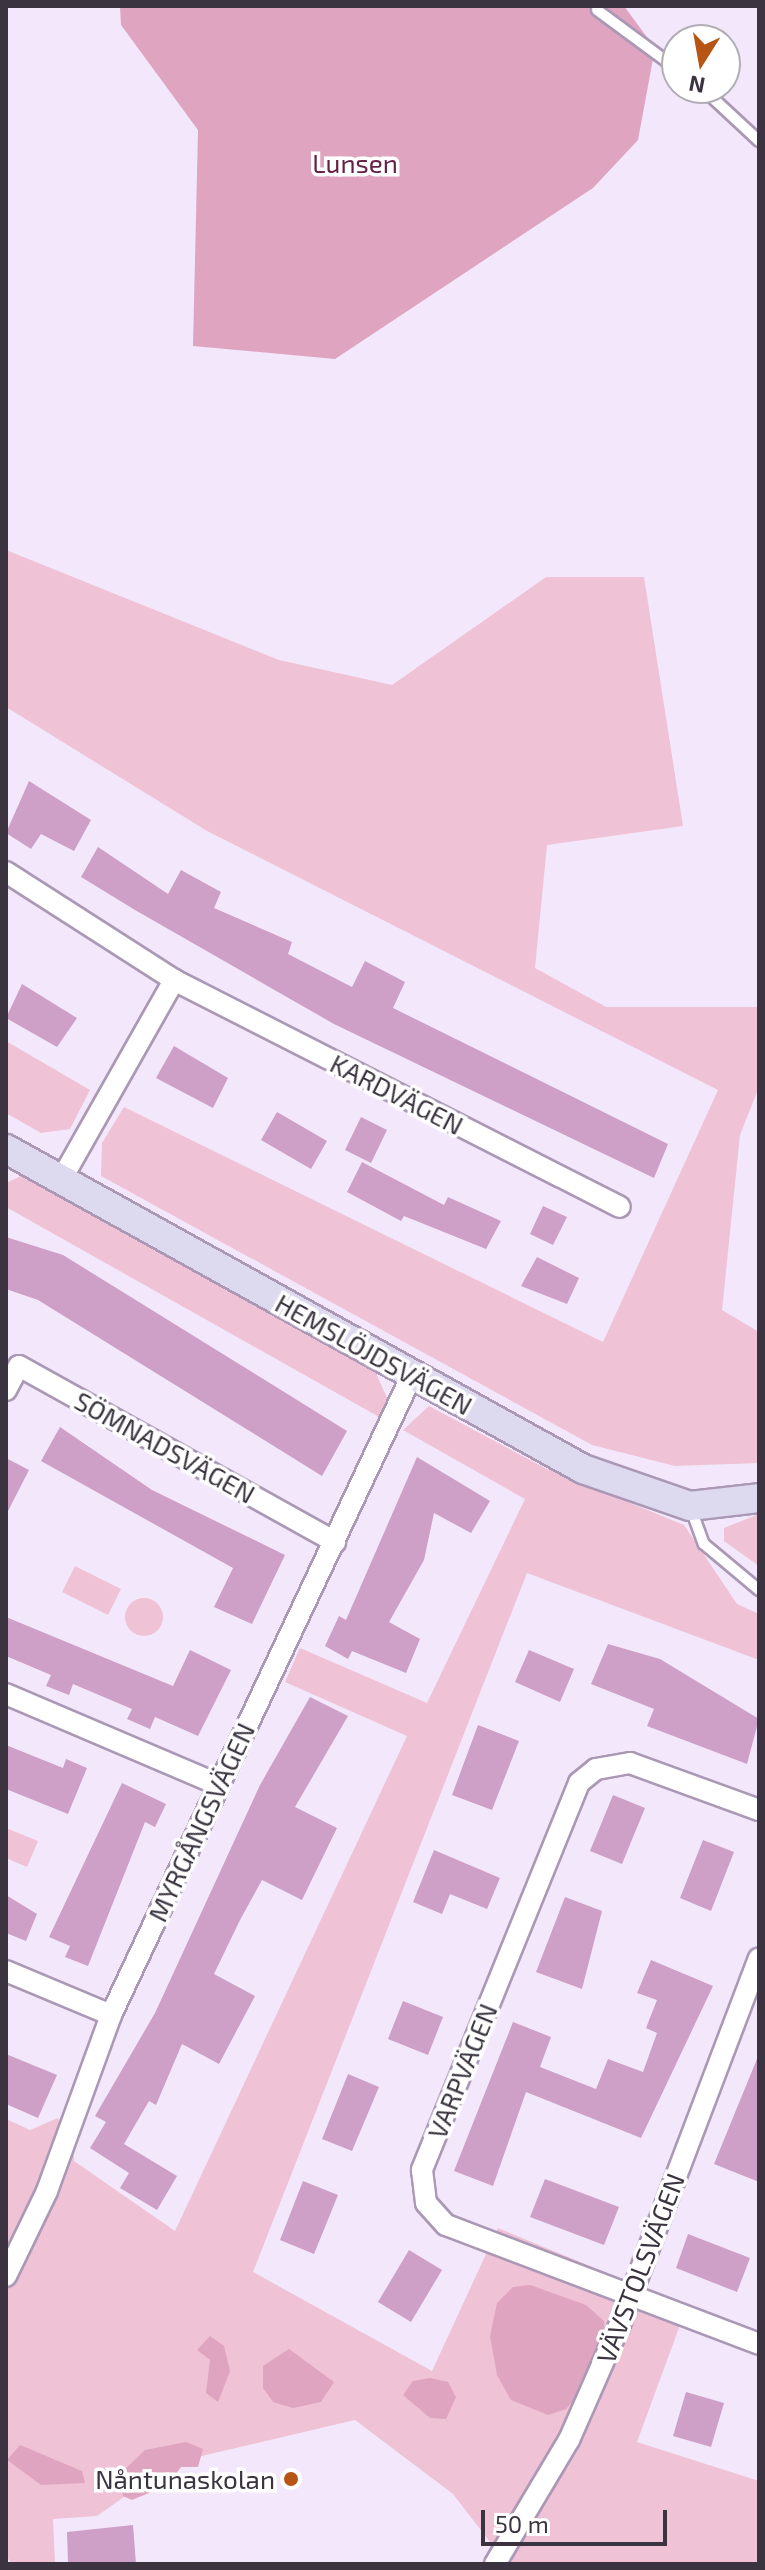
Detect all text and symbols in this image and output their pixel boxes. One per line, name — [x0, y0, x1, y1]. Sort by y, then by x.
north arrow — [661, 24, 741, 104]
text: N — [687, 71, 707, 100]
park label: Lunsen — [312, 147, 398, 179]
street label: KARDVÄGEN — [325, 1047, 469, 1141]
street label: HEMSLÖJDSVÄGEN — [270, 1287, 478, 1421]
street label: SÖMNADSVÄGEN — [69, 1385, 261, 1509]
street label: MYRGÅNGSVÄGEN — [141, 1718, 261, 1926]
street label: VARPVÄGEN — [421, 1999, 503, 2143]
street label: VÄVSTOLSVÄGEN — [589, 2169, 691, 2367]
place label: Nåntunaskolan — [95, 2463, 275, 2495]
marker: Nåntunaskolan — [282, 2470, 300, 2488]
scale bar — [485, 2494, 671, 2544]
text: 50 m — [495, 2509, 549, 2538]

